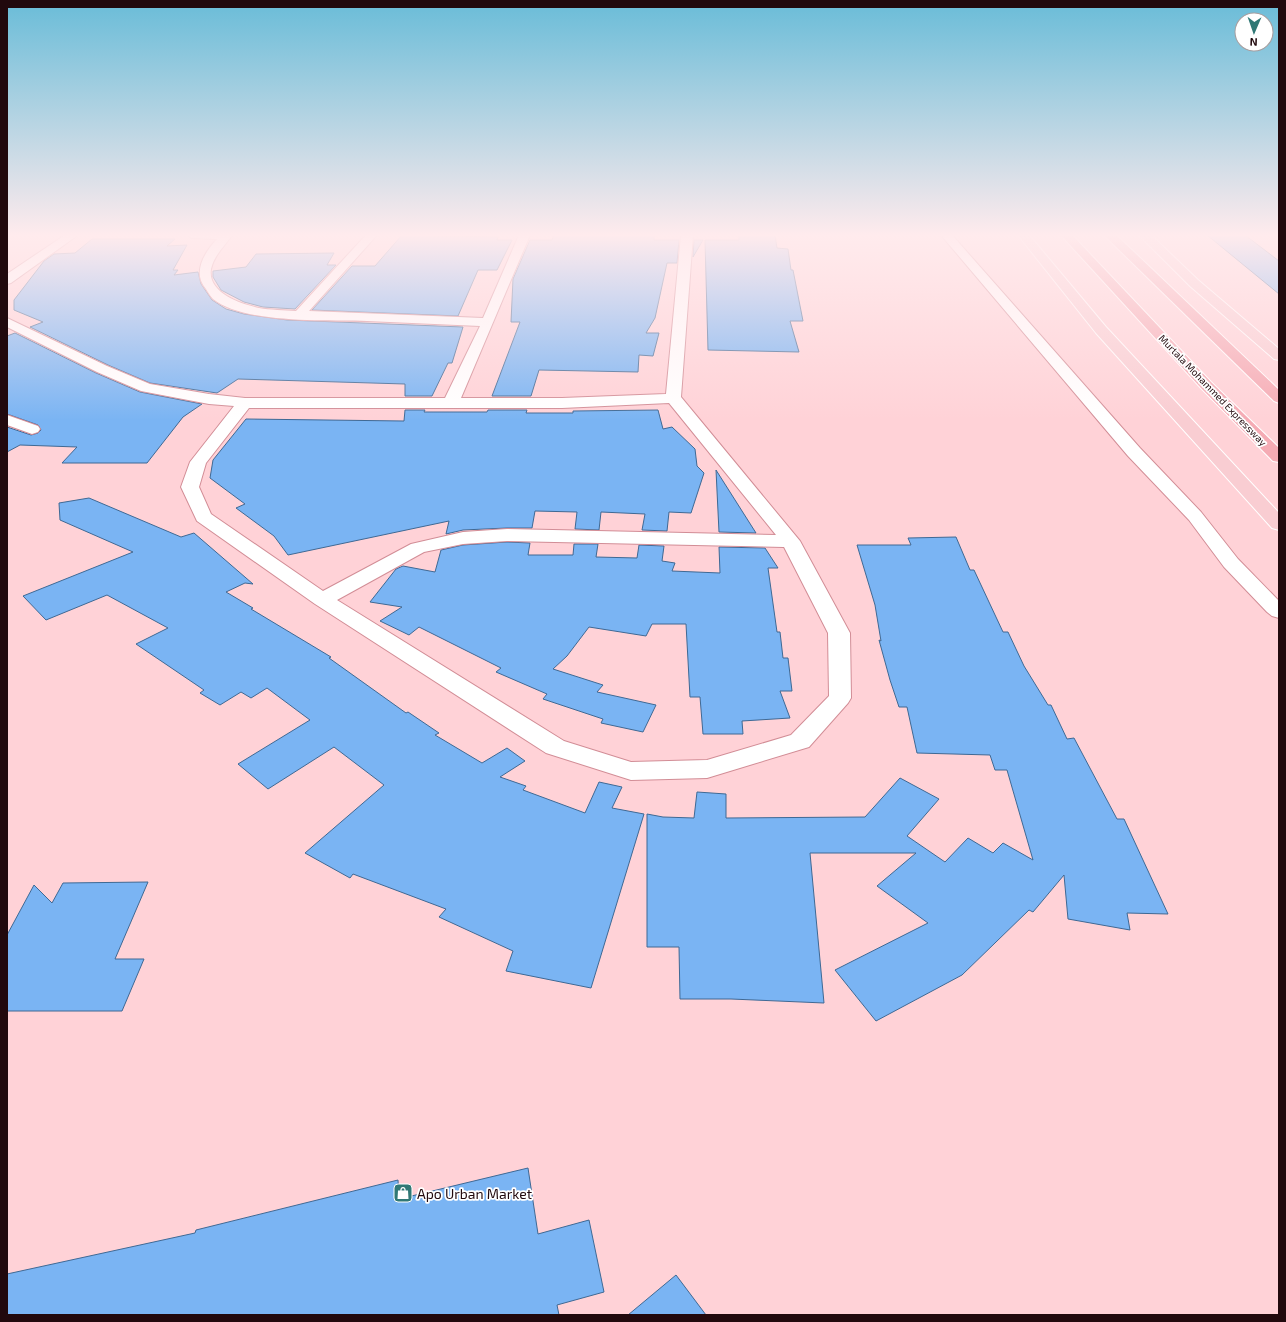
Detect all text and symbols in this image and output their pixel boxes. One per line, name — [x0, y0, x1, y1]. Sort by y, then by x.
north arrow — [1234, 12, 1274, 52]
text: N — [1249, 36, 1258, 49]
street label: Murtala Mohammed Expressway — [1157, 332, 1270, 449]
shop icon: Apo Urban Market — [392, 1182, 414, 1204]
place label: Apo Urban Market — [417, 1185, 532, 1202]

